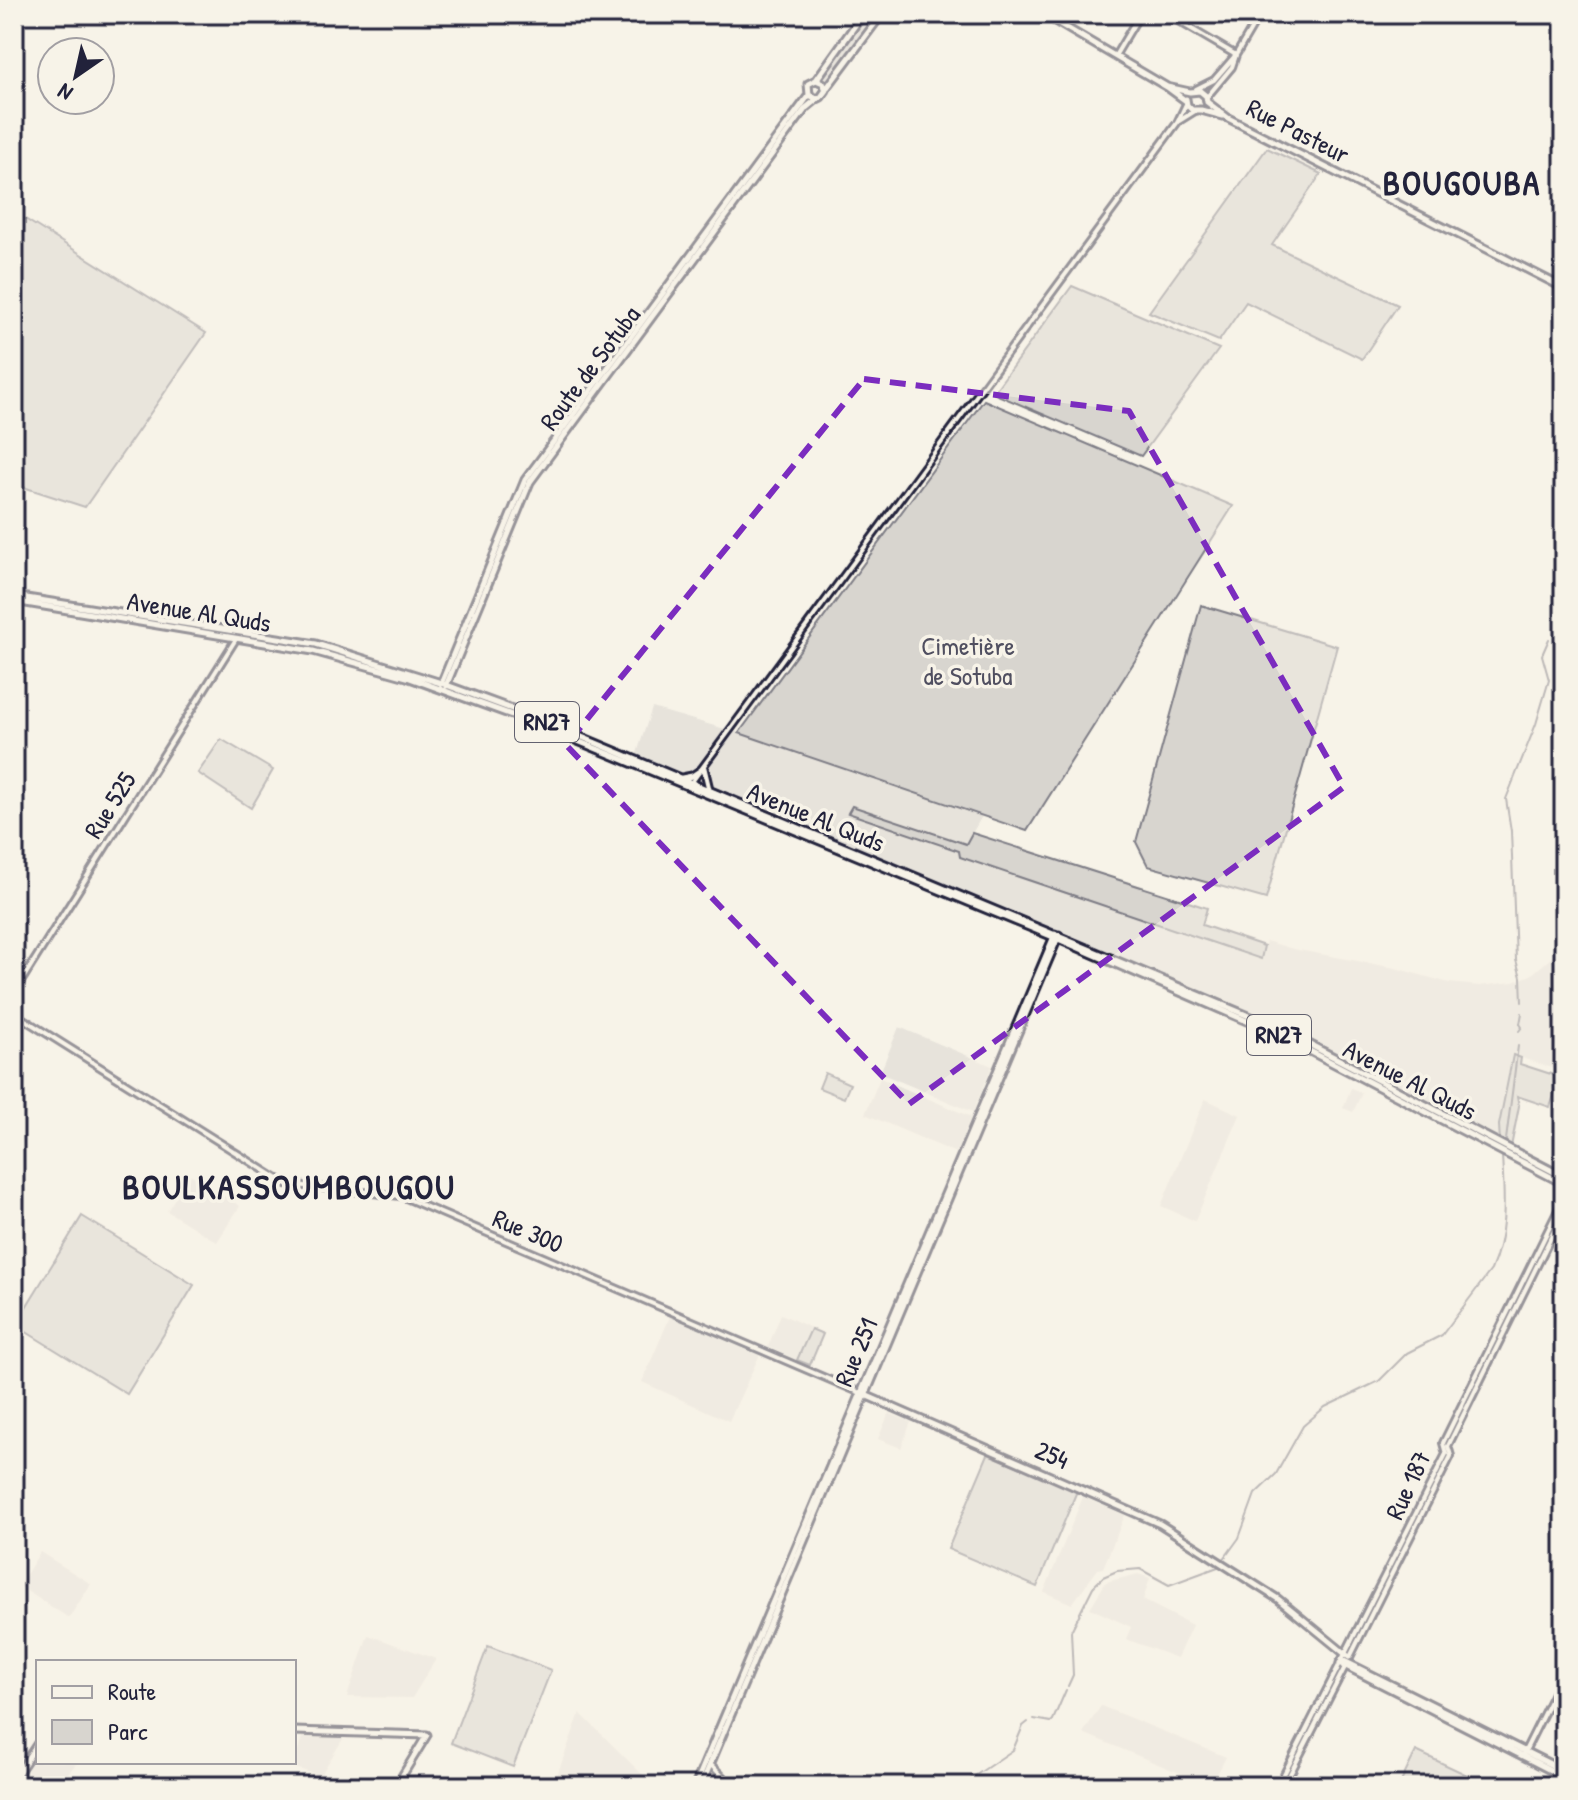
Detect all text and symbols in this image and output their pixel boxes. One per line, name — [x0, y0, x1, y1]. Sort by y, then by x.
north arrow — [36, 36, 116, 116]
text: N — [51, 77, 78, 108]
street label: Rue Pasteur — [1241, 90, 1356, 171]
district label: BOUGOUBA — [1383, 160, 1541, 206]
street label: Route de Sotuba — [531, 298, 648, 437]
street label: Avenue Al Quds — [125, 583, 273, 640]
park label: Cimetière de Sotuba — [921, 628, 1015, 693]
road number: RN27 — [515, 702, 579, 742]
street label: Rue 525 — [75, 765, 144, 845]
street label: Avenue Al Quds — [742, 773, 890, 860]
road number: RN27 — [1247, 1015, 1311, 1055]
street label: Avenue Al Quds — [1338, 1031, 1483, 1128]
district label: BOULKASSOUMBOUGOU — [122, 1164, 456, 1210]
street label: Rue 300 — [488, 1200, 569, 1261]
street label: Rue 251 — [826, 1312, 886, 1391]
street label: 254 — [1030, 1432, 1074, 1477]
street label: Rue 187 — [1376, 1445, 1439, 1525]
legend — [36, 1660, 296, 1764]
text: Route — [108, 1675, 156, 1707]
text: Parc — [108, 1715, 148, 1747]

